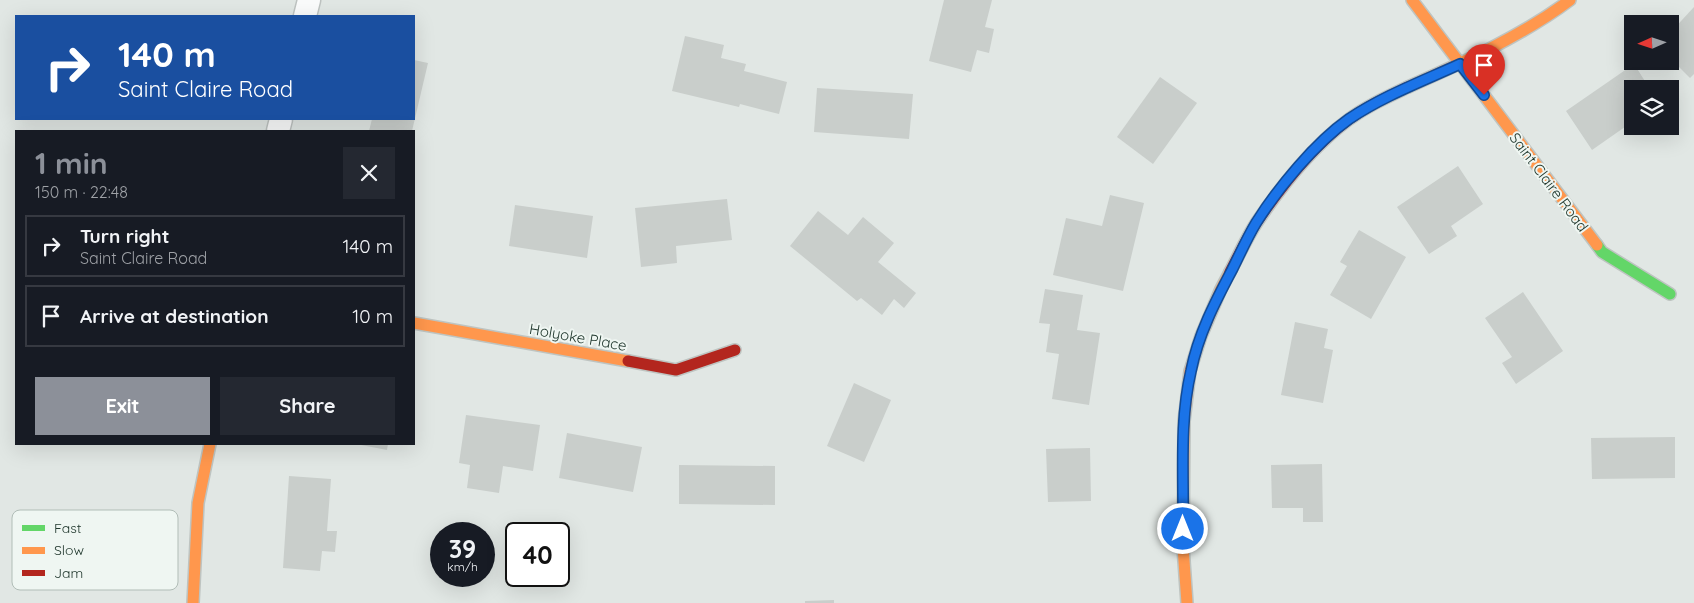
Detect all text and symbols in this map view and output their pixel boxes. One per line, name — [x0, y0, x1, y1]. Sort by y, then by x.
north arrow — [1624, 15, 1679, 70]
map controls — [1624, 15, 1679, 135]
text: 140 m — [118, 32, 216, 76]
icon: right — [35, 35, 100, 100]
pin — [1463, 44, 1505, 95]
icon: arrive — [1470, 51, 1498, 79]
text: Saint Claire Road — [118, 75, 293, 103]
button: layers — [1624, 80, 1679, 135]
street label: Saint Claire Road — [1505, 129, 1593, 235]
text: 1 min — [35, 144, 108, 182]
button: close — [343, 147, 395, 199]
text: 150 m · 22:48 — [35, 182, 128, 202]
text: Turn right — [80, 224, 169, 248]
icon: right — [37, 232, 65, 260]
text: 140 m — [342, 234, 393, 258]
text: Saint Claire Road — [80, 248, 207, 268]
icon: arrive — [37, 302, 65, 330]
text: Arrive at destination — [80, 304, 269, 328]
text: 10 m — [352, 304, 393, 328]
street label: Holyoke Place — [528, 319, 628, 355]
button: Exit — [35, 377, 210, 435]
button: Share — [220, 377, 395, 435]
position arrow — [1156, 502, 1208, 554]
legend — [12, 510, 178, 590]
text: Fast — [54, 519, 82, 537]
speed limit sign: 40 — [505, 522, 570, 587]
text: 39 — [449, 533, 476, 564]
text: Slow — [54, 541, 84, 559]
text: km/h — [447, 559, 478, 574]
text: Jam — [54, 564, 83, 582]

